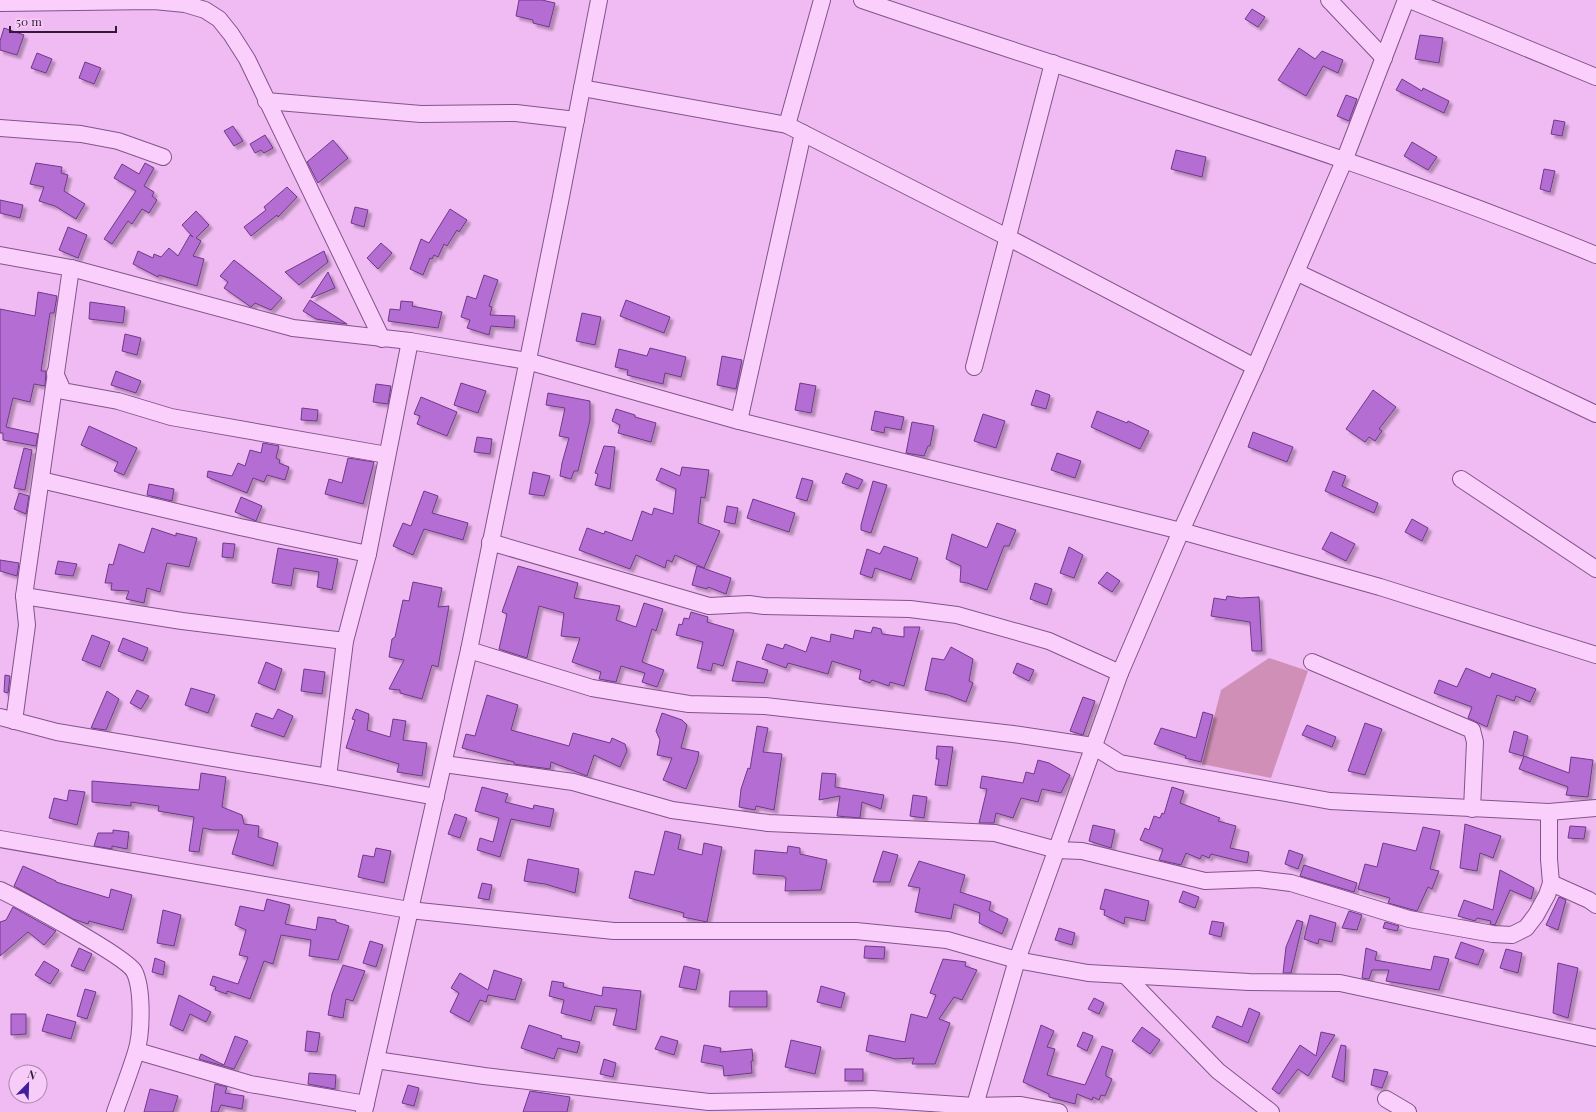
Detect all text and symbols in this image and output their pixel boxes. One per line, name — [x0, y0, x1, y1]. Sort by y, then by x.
scale bar — [10, 8, 116, 34]
text: 50 m — [16, 13, 42, 29]
north arrow — [8, 1064, 48, 1104]
text: N — [26, 1066, 39, 1083]

